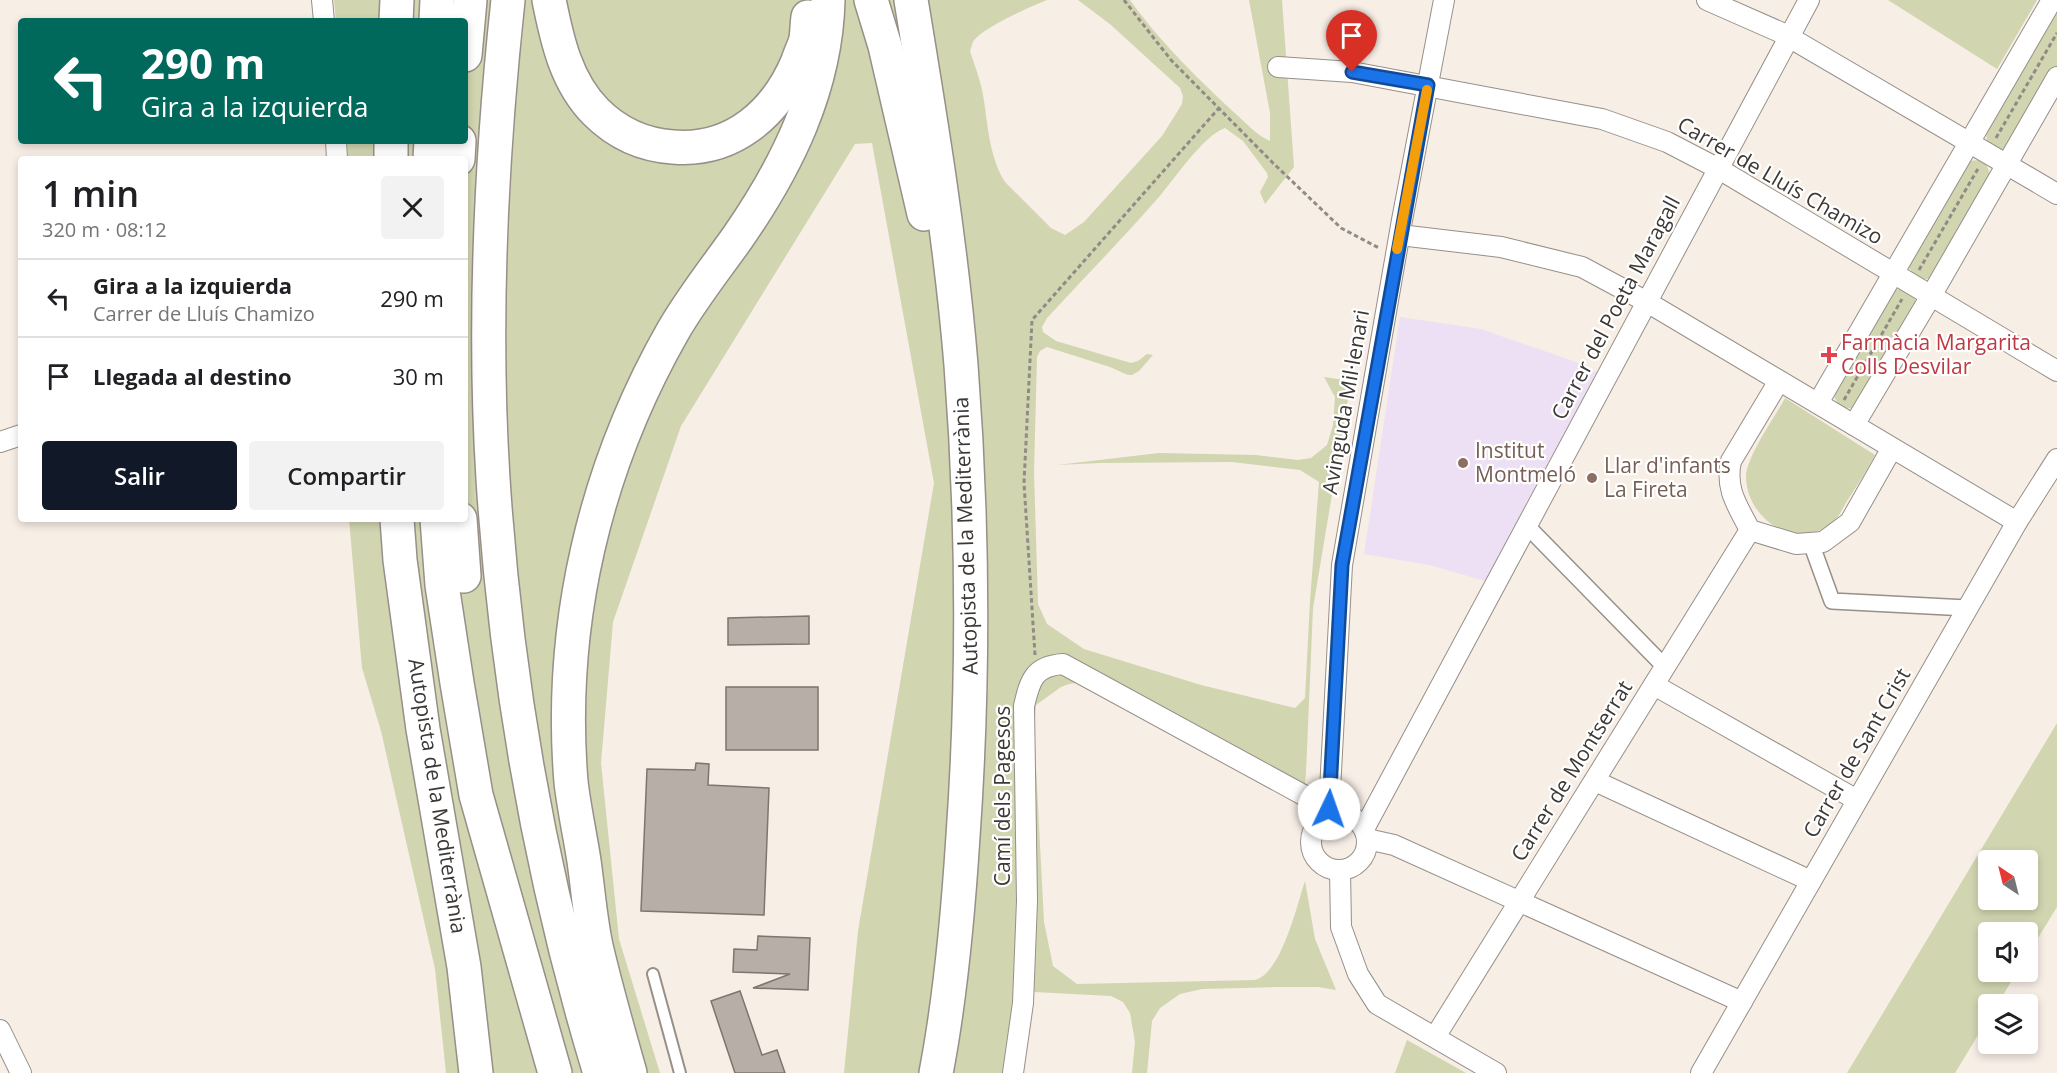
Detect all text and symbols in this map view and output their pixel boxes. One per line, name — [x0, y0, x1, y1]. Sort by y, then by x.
pin — [1326, 10, 1377, 72]
icon: arrive — [1335, 19, 1368, 52]
text: 290 m — [141, 34, 265, 91]
icon: left — [42, 42, 120, 120]
text: Gira a la izquierda — [141, 88, 368, 125]
street label: Carrer de Lluís Chamizo — [1673, 110, 1888, 250]
text: 1 min — [42, 169, 139, 218]
button: close — [381, 176, 444, 239]
street label: Carrer del Poeta Maragall — [1544, 191, 1686, 424]
text: 320 m · 08:12 — [42, 216, 167, 243]
text: Gira a la izquierda — [93, 270, 292, 300]
icon: left — [42, 282, 75, 315]
text: 290 m — [380, 283, 444, 313]
text: Carrer de Lluís Chamizo — [93, 300, 315, 327]
street label: Avinguda Mil·lenari — [1315, 307, 1375, 496]
place label: Farmàcia Margarita Colls Desvilar — [1841, 328, 2031, 380]
marker: Farmàcia Margarita Colls Desvilar — [1822, 348, 1836, 362]
icon: arrive — [42, 360, 75, 393]
text: Llegada al destino — [93, 361, 292, 391]
text: 30 m — [393, 361, 444, 391]
street label: Autopista de la Mediterrània — [946, 396, 984, 676]
place label: Institut Montmeló — [1475, 436, 1576, 488]
button: Salir — [42, 441, 237, 510]
button: Compartir — [249, 441, 444, 510]
place label: Llar d'infants La Fireta — [1604, 451, 1731, 503]
marker: Institut Montmeló — [1456, 456, 1470, 470]
marker: Llar d'infants La Fireta — [1585, 471, 1599, 485]
street label: Autopista de la Mediterrània — [402, 656, 474, 935]
street label: Carrer de Sant Crist — [1796, 663, 1916, 842]
street label: Carrer de Montserrat — [1504, 675, 1638, 866]
street label: Camí dels Pagesos — [988, 706, 1016, 886]
position arrow — [1297, 777, 1361, 841]
north arrow — [1978, 850, 2038, 910]
map controls — [1978, 850, 2038, 1054]
button: sound — [1978, 922, 2038, 982]
button: layers — [1978, 994, 2038, 1054]

